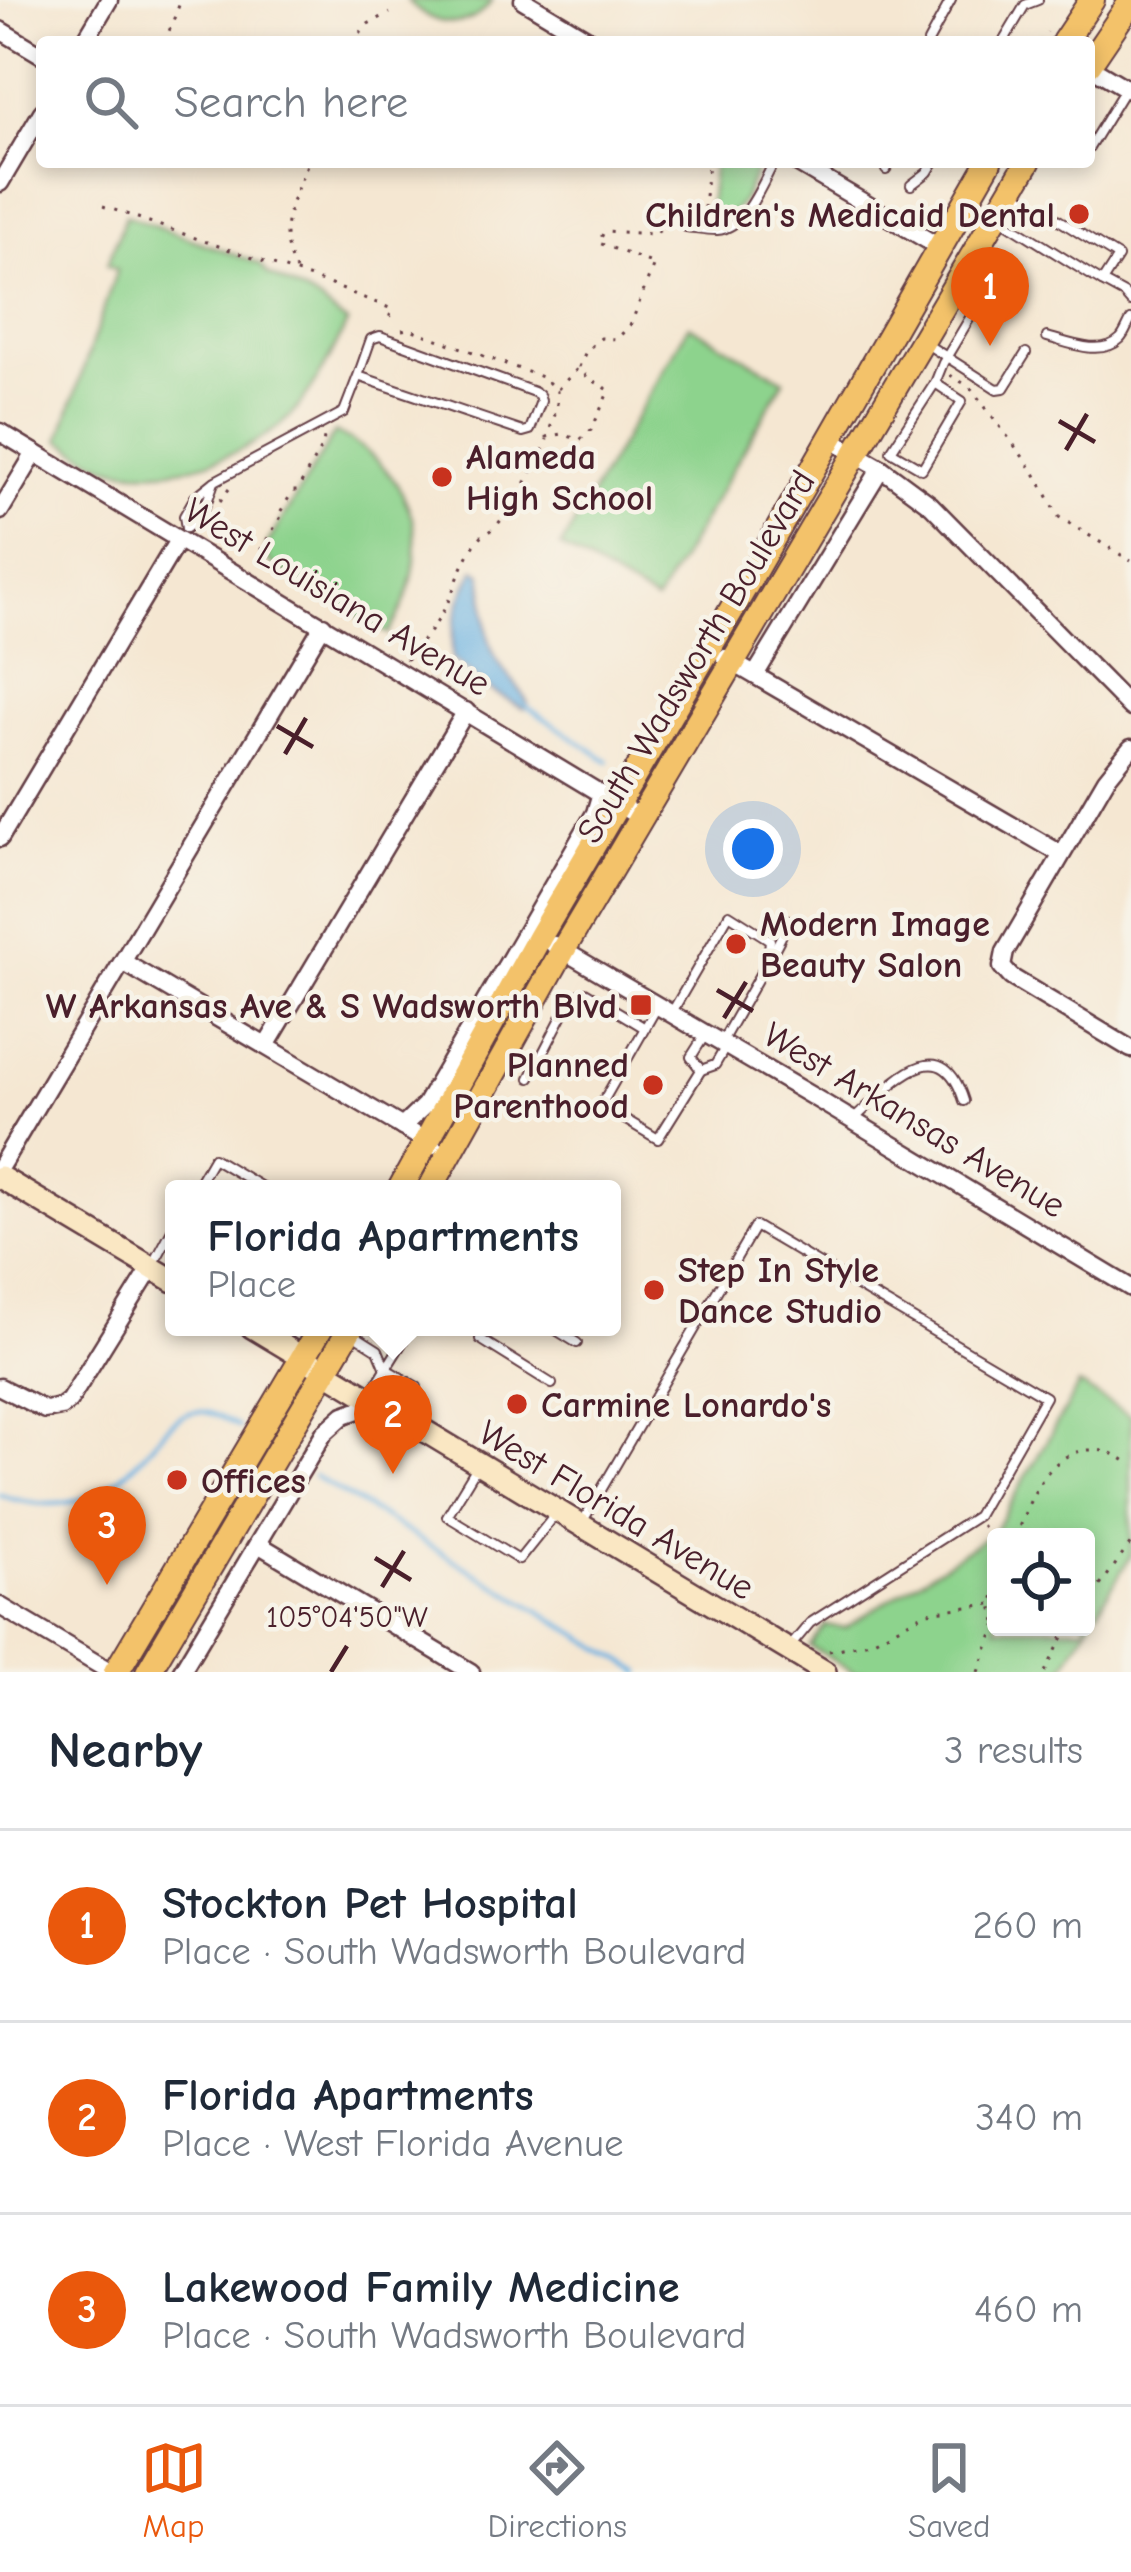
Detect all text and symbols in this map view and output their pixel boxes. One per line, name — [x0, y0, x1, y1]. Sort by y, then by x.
search box — [36, 36, 1095, 168]
icon: search — [78, 69, 144, 135]
text: Search here — [174, 76, 408, 128]
place label: Children's Medicaid Dental — [645, 195, 1055, 236]
marker: Children's Medicaid Dental — [1066, 201, 1092, 227]
pin: 1 — [951, 247, 1029, 346]
place label: Alameda High School — [466, 437, 653, 519]
street label: South Wadsworth Boulevard — [569, 463, 824, 850]
marker: Alameda High School — [429, 464, 455, 490]
street label: West Louisiana Avenue — [177, 490, 497, 705]
your location — [723, 819, 783, 879]
place label: Modern Image Beauty Salon — [760, 904, 990, 986]
marker: Modern Image Beauty Salon — [723, 931, 749, 957]
place label: W Arkansas Ave & S Wadsworth Blvd — [46, 986, 617, 1027]
marker: W Arkansas Ave & S Wadsworth Blvd — [628, 992, 654, 1018]
street label: West Arkansas Avenue — [756, 1014, 1072, 1227]
place label: Planned Parenthood — [453, 1045, 629, 1127]
marker: Planned Parenthood — [640, 1072, 666, 1098]
popup — [165, 1180, 621, 1336]
text: Florida Apartments — [207, 1210, 579, 1262]
place label: Step In Style Dance Studio — [678, 1250, 882, 1332]
text: Place — [207, 1262, 296, 1307]
marker: Step In Style Dance Studio — [641, 1277, 667, 1303]
pin: 2 — [354, 1375, 432, 1474]
place label: Carmine Lonardo's — [541, 1385, 831, 1426]
marker: Carmine Lonardo's — [504, 1391, 530, 1417]
street label: West Florida Avenue — [471, 1412, 761, 1609]
place label: Offices — [201, 1461, 306, 1502]
marker: Offices — [164, 1467, 190, 1493]
pin: 3 — [68, 1486, 146, 1585]
map controls — [987, 1528, 1095, 1636]
button: locate — [987, 1528, 1095, 1636]
text: 105°04'50"W — [266, 1600, 428, 1635]
text: Nearby — [48, 1721, 202, 1780]
text: 3 results — [944, 1728, 1083, 1773]
text: Stockton Pet Hospital — [162, 1877, 578, 1929]
text: 1 — [79, 1903, 95, 1948]
text: 260 m — [972, 1903, 1083, 1948]
text: Place · South Wadsworth Boulevard — [162, 1929, 746, 1974]
text: Florida Apartments — [162, 2069, 534, 2121]
text: 2 — [77, 2095, 97, 2140]
text: 340 m — [975, 2095, 1083, 2140]
text: Place · West Florida Avenue — [162, 2121, 623, 2166]
text: Lakewood Family Medicine — [162, 2261, 680, 2313]
text: 3 — [77, 2287, 97, 2332]
text: 460 m — [974, 2287, 1083, 2332]
text: Place · South Wadsworth Boulevard — [162, 2313, 746, 2358]
tab: Map — [141, 2435, 207, 2545]
tab: Directions — [488, 2435, 627, 2545]
tab: Saved — [908, 2435, 990, 2545]

